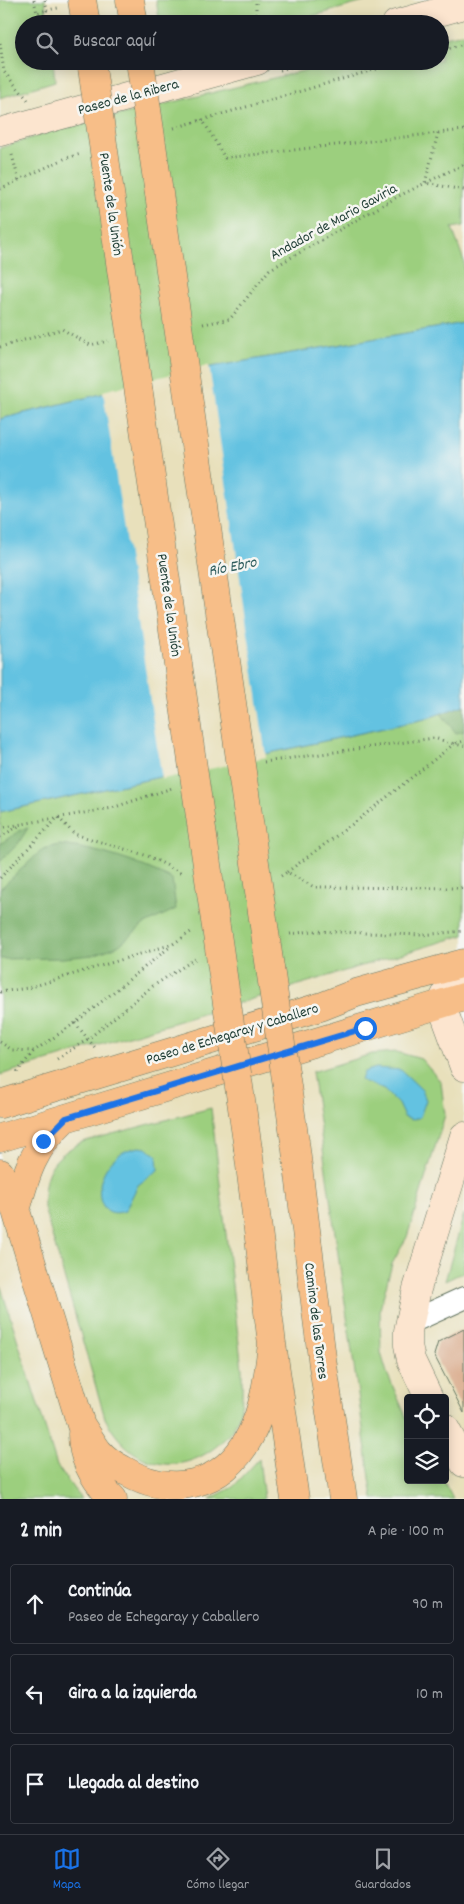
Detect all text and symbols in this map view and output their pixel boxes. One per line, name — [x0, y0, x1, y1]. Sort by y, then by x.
search box — [15, 15, 449, 70]
icon: search — [33, 29, 61, 57]
text: Buscar aquí — [73, 29, 155, 56]
street label: Paseo de la Ribera — [76, 74, 182, 122]
street label: Puente de la Unión — [92, 151, 128, 257]
street label: Andador de Mario Gaviria — [266, 178, 402, 267]
water label: Río Ebro — [206, 551, 259, 583]
street label: Puente de la Unión — [150, 552, 186, 658]
street label: Paseo de Echegaray y Caballero — [144, 998, 322, 1072]
route start — [354, 1017, 377, 1040]
route end — [32, 1130, 55, 1153]
street label: Camino de las Torres — [297, 1262, 333, 1381]
map controls — [404, 1394, 449, 1484]
button: locate — [404, 1394, 449, 1439]
button: layers — [404, 1439, 449, 1484]
text: 2 min — [20, 1517, 62, 1547]
text: A pie · 100 m — [368, 1520, 444, 1543]
text: Continúa — [68, 1579, 131, 1606]
icon: ahead — [21, 1590, 49, 1618]
text: 90 m — [412, 1593, 443, 1616]
text: Paseo de Echegaray y Caballero — [68, 1606, 259, 1629]
icon: left — [21, 1680, 49, 1708]
text: Gira a la izquierda — [68, 1681, 196, 1708]
text: 10 m — [416, 1683, 443, 1706]
icon: arrive — [21, 1770, 49, 1798]
text: Llegada al destino — [68, 1771, 199, 1798]
tab: Mapa — [53, 1845, 81, 1895]
tab: Cómo llegar — [186, 1845, 249, 1895]
tab: Guardados — [355, 1845, 411, 1895]

